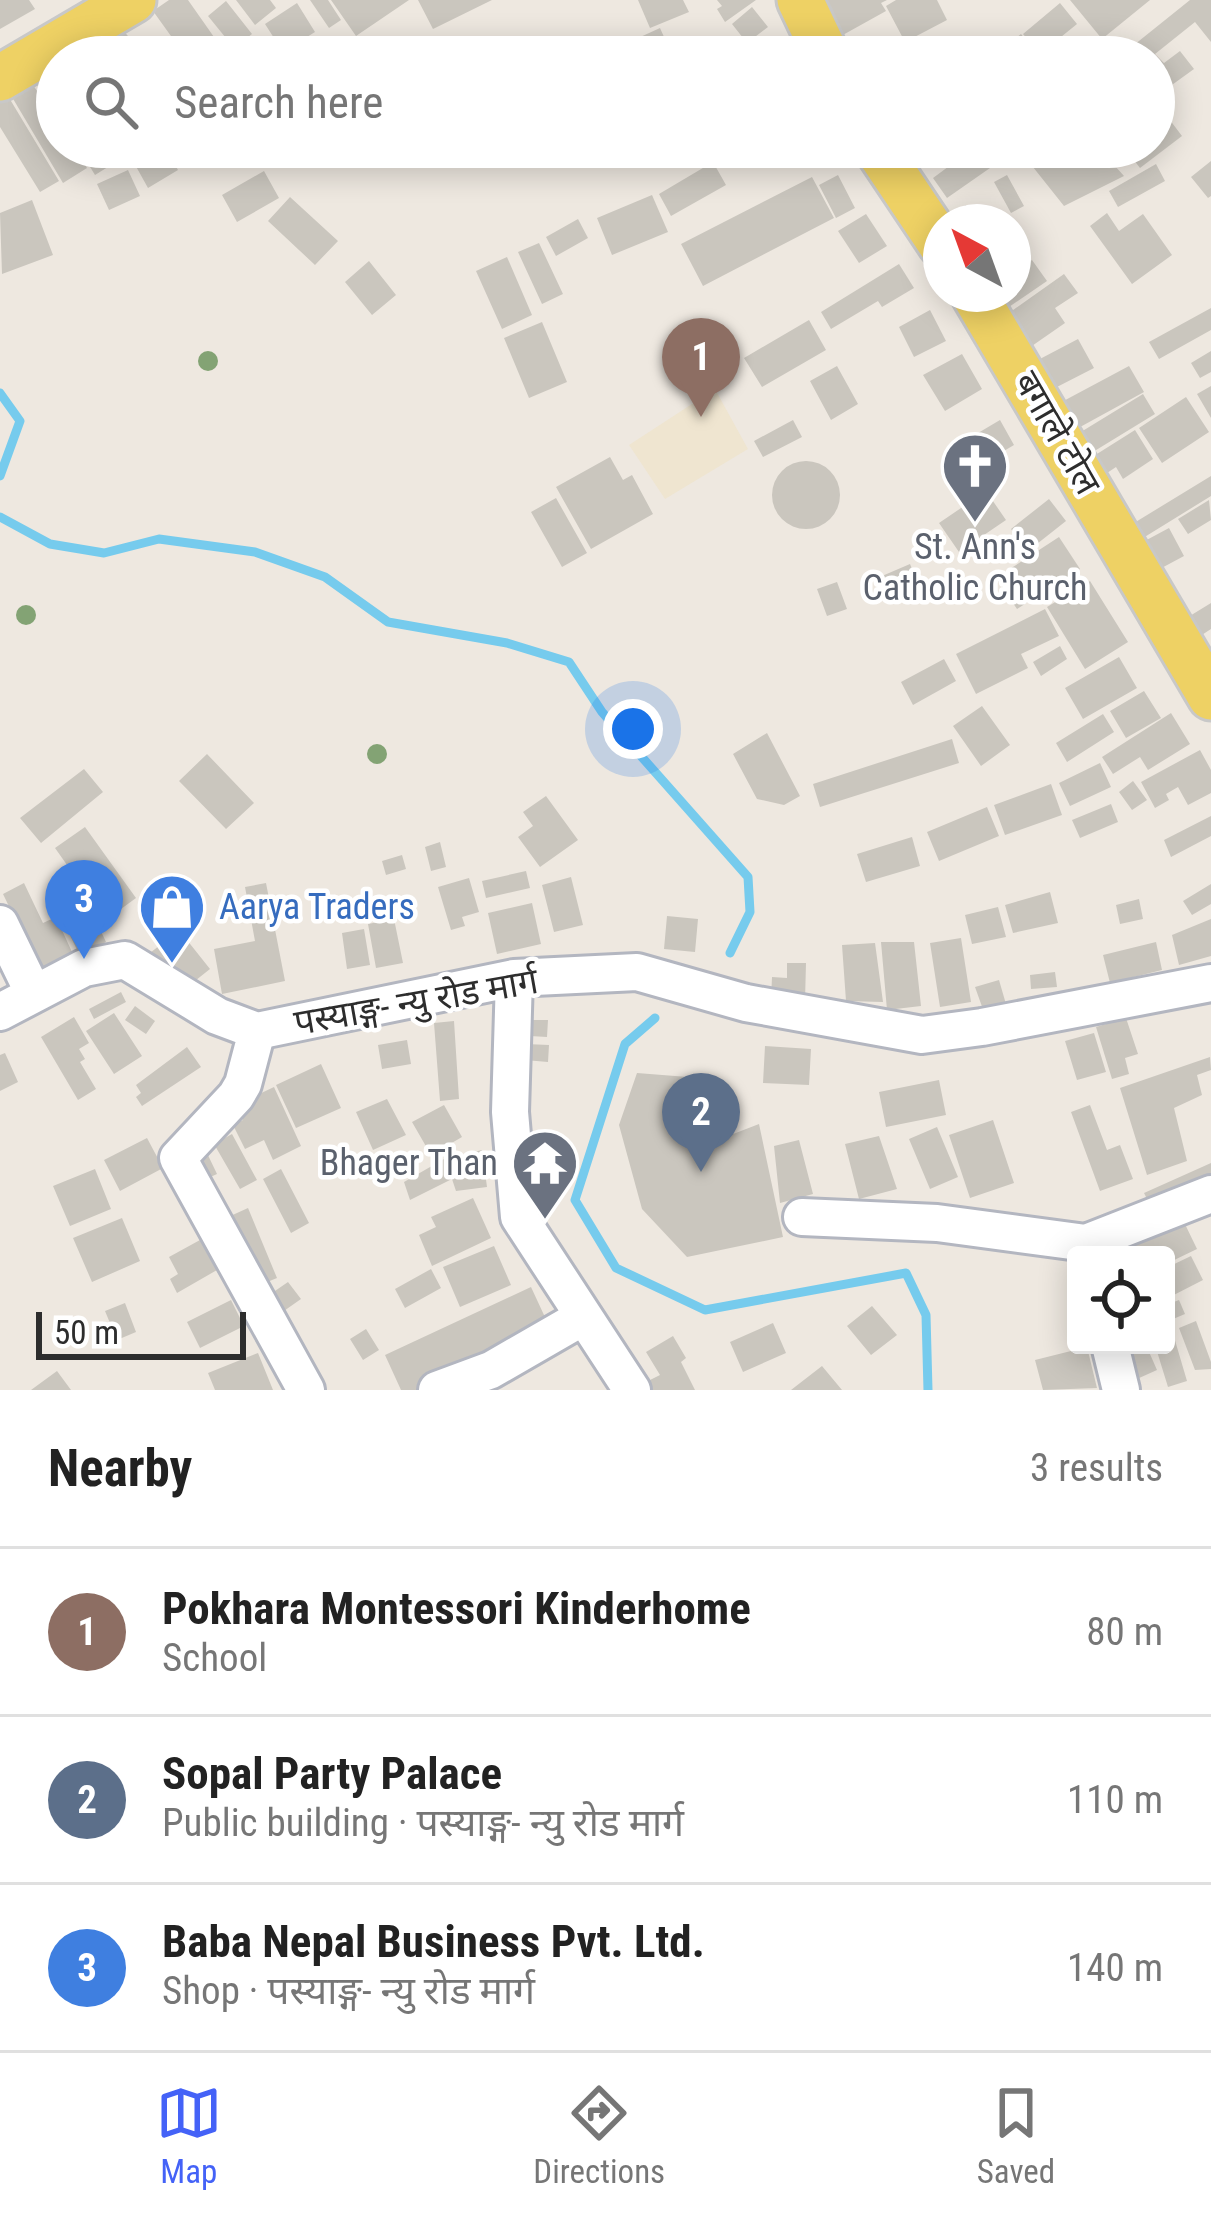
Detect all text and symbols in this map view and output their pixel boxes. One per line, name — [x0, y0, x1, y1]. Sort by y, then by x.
search box — [36, 36, 1175, 168]
icon: search — [78, 69, 144, 135]
text: Search here — [174, 76, 383, 129]
north arrow — [923, 204, 1031, 312]
pin: 1 — [662, 318, 740, 417]
street label: बगाले टोल — [1005, 364, 1109, 502]
church icon: St. Ann's Catholic Church — [940, 431, 1010, 525]
place label: St. Ann's Catholic Church — [862, 526, 1088, 609]
your location — [603, 699, 663, 759]
pin: 3 — [45, 860, 123, 959]
shop icon: Aarya Traders — [137, 872, 207, 966]
place label: Aarya Traders — [219, 886, 415, 928]
street label: पस्याङ्ग- न्यु रोड मार्ग — [291, 960, 542, 1045]
pin: 2 — [662, 1073, 740, 1172]
temple icon: Bhager Than — [510, 1128, 580, 1222]
place label: Bhager Than — [320, 1142, 498, 1184]
map controls — [1067, 1246, 1175, 1354]
button: locate — [1067, 1246, 1175, 1354]
scale bar — [36, 1306, 246, 1359]
text: 50 m — [54, 1313, 119, 1352]
text: Nearby — [48, 1439, 192, 1498]
text: 3 results — [1030, 1445, 1163, 1491]
text: Pokhara Montessori Kinderhome — [162, 1582, 751, 1635]
text: 1 — [77, 1609, 97, 1655]
text: 80 m — [1086, 1609, 1163, 1655]
text: School — [162, 1635, 267, 1681]
text: Sopal Party Palace — [162, 1747, 502, 1800]
text: 2 — [77, 1777, 97, 1823]
text: 110 m — [1067, 1777, 1163, 1823]
text: Public building · पस्याङ्ग- न्यु रोड मार्ग — [162, 1800, 684, 1846]
text: Baba Nepal Business Pvt. Ltd. — [162, 1915, 705, 1968]
text: 3 — [77, 1945, 97, 1991]
text: 140 m — [1067, 1945, 1163, 1991]
text: Shop · पस्याङ्ग- न्यु रोड मार्ग — [162, 1968, 535, 2014]
tab: Map — [156, 2080, 222, 2191]
tab: Directions — [533, 2080, 665, 2191]
tab: Saved — [977, 2080, 1055, 2191]

